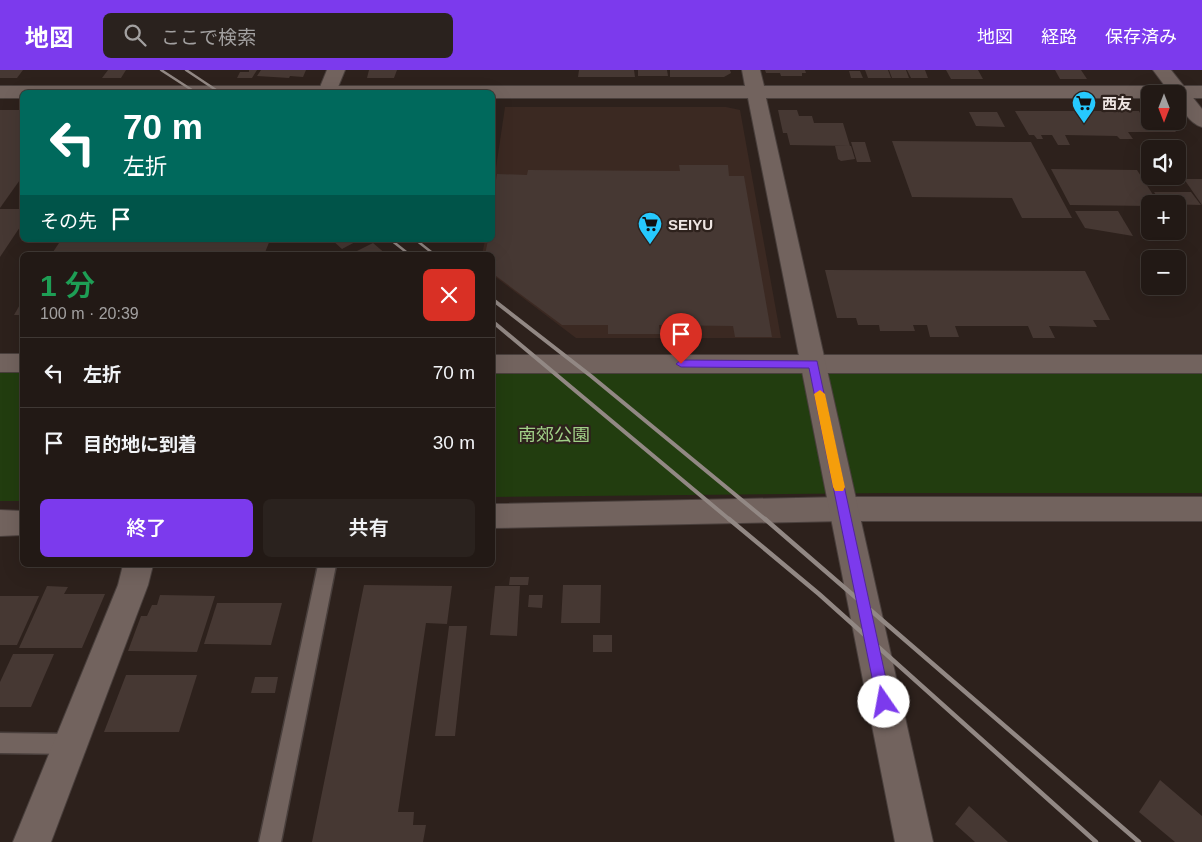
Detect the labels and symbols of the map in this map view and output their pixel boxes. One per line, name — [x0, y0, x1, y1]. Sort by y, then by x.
north arrow — [1141, 85, 1186, 130]
supermarket icon: 西友 — [1071, 90, 1097, 124]
place label: 西友 — [1102, 95, 1132, 112]
supermarket icon: SEIYU — [637, 211, 663, 245]
place label: SEIYU — [668, 216, 713, 233]
pin — [660, 313, 702, 364]
park label: 南郊公園 — [518, 425, 590, 445]
position arrow — [857, 675, 909, 727]

